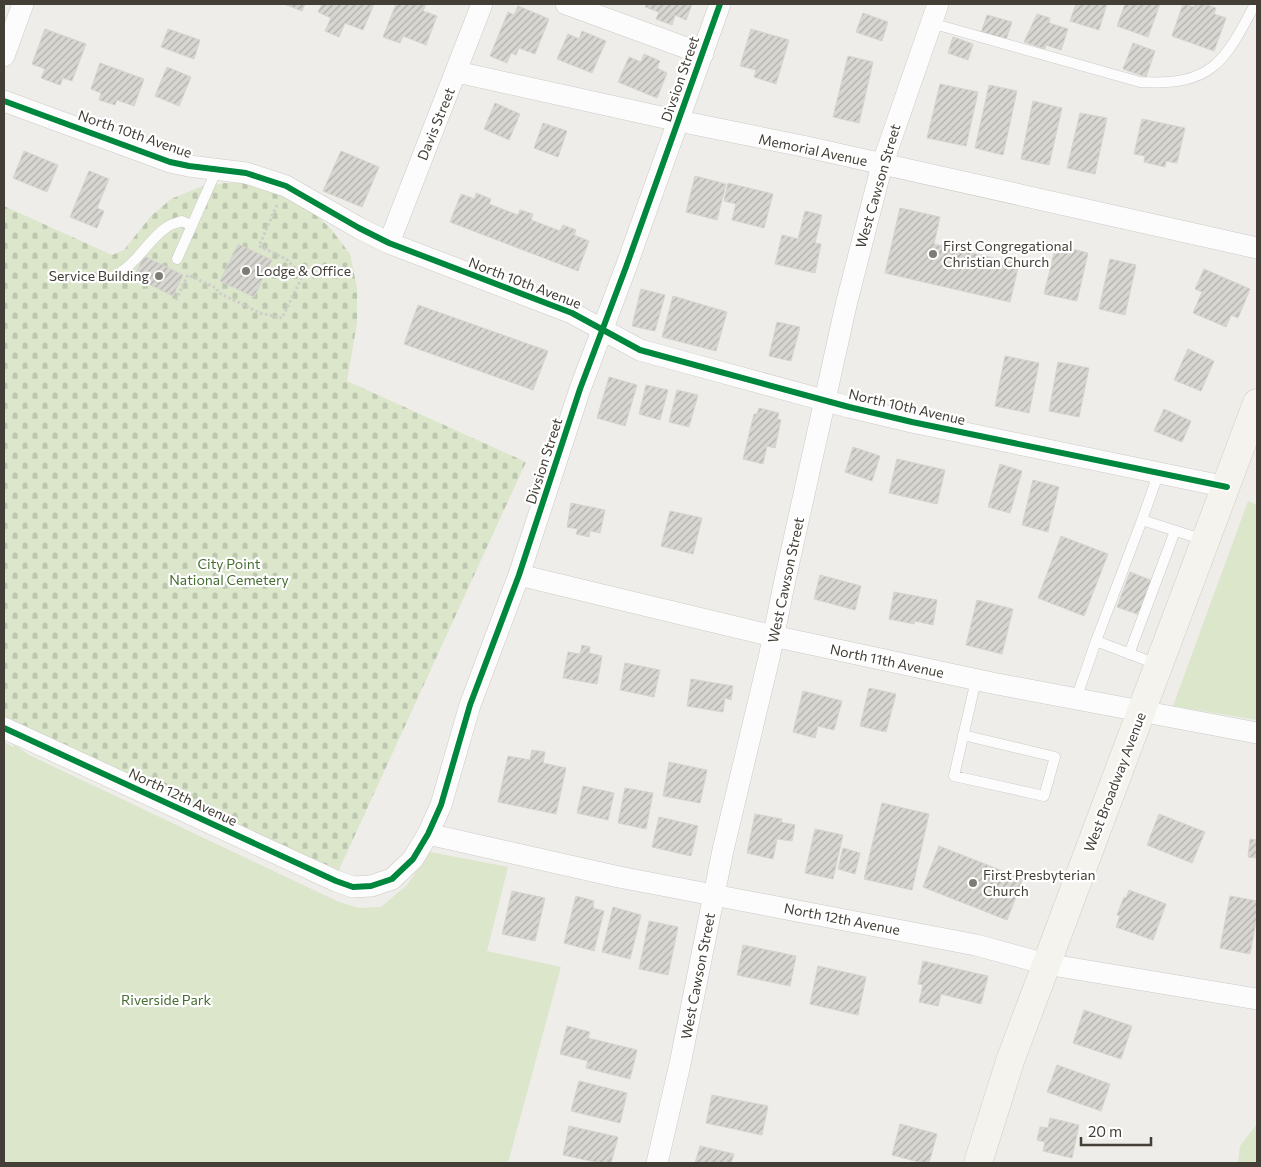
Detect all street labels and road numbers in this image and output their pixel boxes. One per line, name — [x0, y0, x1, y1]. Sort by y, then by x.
street label: Divsion Street — [657, 33, 702, 124]
street label: Davis Street — [413, 85, 458, 163]
street label: North 10th Avenue — [76, 106, 194, 161]
street label: West Cawson Street — [852, 122, 903, 250]
street label: Memorial Avenue — [757, 130, 869, 169]
street label: North 10th Avenue — [466, 253, 584, 312]
street label: North 10th Avenue — [847, 385, 967, 428]
street label: Divsion Street — [522, 415, 566, 506]
street label: West Cawson Street — [764, 515, 807, 644]
street label: North 11th Avenue — [829, 640, 946, 681]
street label: West Broadway Avenue — [1080, 709, 1149, 854]
street label: North 12th Avenue — [126, 764, 240, 829]
street label: North 12th Avenue — [783, 899, 902, 938]
street label: West Cawson Street — [677, 911, 718, 1041]

